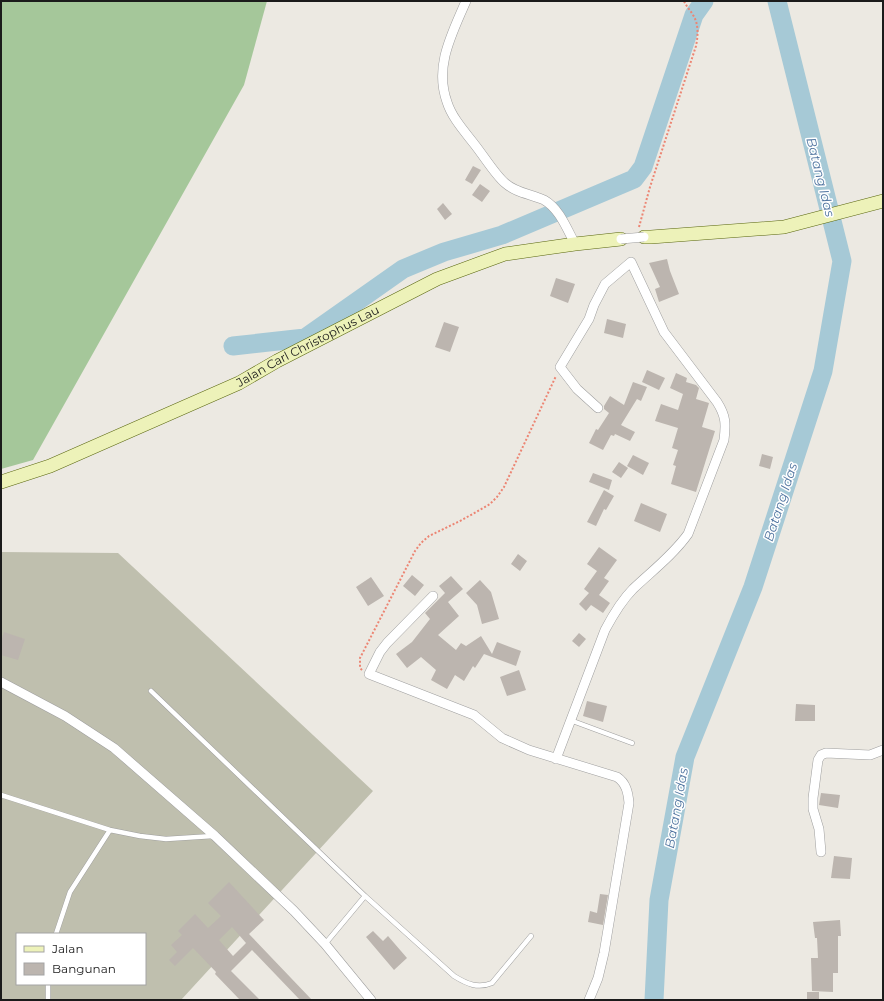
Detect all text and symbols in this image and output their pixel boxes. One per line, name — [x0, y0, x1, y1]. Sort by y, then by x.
water label: Batang Idas — [803, 136, 839, 219]
street label: Jalan Carl Christophus Lau — [233, 302, 382, 390]
water label: Batang Idas — [760, 460, 800, 543]
water label: Batang Idas — [661, 766, 691, 850]
legend — [16, 933, 146, 985]
text: Jalan — [51, 941, 84, 956]
text: Bangunan — [52, 961, 116, 976]

